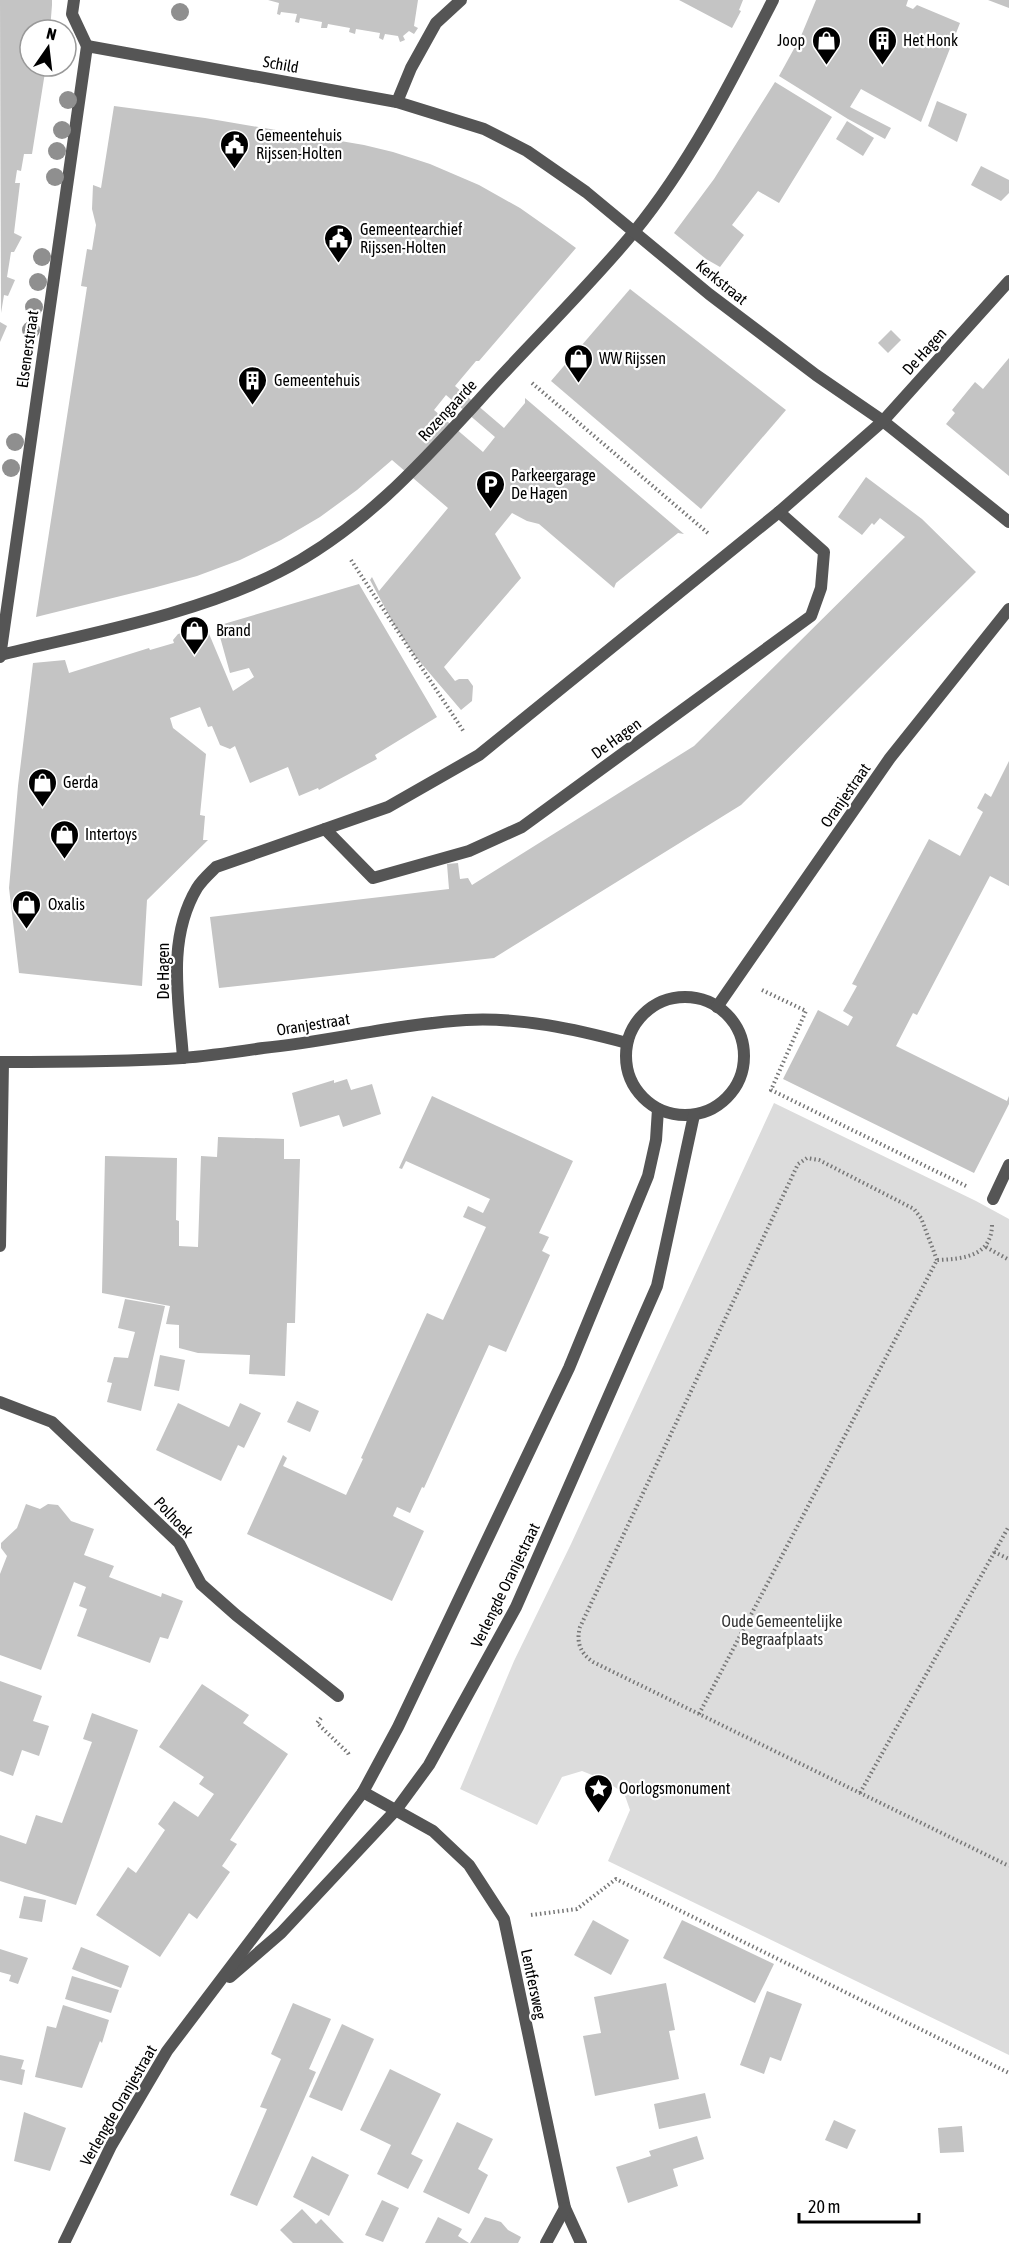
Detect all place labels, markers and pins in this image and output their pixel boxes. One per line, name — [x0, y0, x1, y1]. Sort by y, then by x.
shop icon: Joop — [810, 24, 842, 66]
building icon: Het Honk — [866, 24, 898, 66]
place label: Joop — [777, 31, 805, 50]
place label: Het Honk — [903, 31, 958, 49]
place label: Gemeentehuis Rijssen-Holten — [256, 126, 342, 163]
public building icon: Gemeentehuis Rijssen-Holten — [219, 128, 251, 170]
place label: Gemeentearchief Rijssen-Holten — [360, 220, 463, 257]
public building icon: Gemeentearchief Rijssen-Holten — [323, 222, 355, 264]
shop icon: WW Rijssen — [562, 342, 594, 384]
place label: WW Rijssen — [599, 349, 666, 368]
building icon: Gemeentehuis — [237, 364, 269, 406]
place label: Gemeentehuis — [274, 371, 360, 389]
place label: Parkeergarage De Hagen — [511, 466, 596, 503]
parking icon: Parkeergarage De Hagen — [474, 468, 506, 510]
shop icon: Brand — [179, 614, 211, 656]
place label: Brand — [216, 621, 251, 639]
shop icon: Gerda — [26, 766, 58, 808]
place label: Gerda — [63, 773, 99, 791]
shop icon: Intertoys — [48, 818, 80, 860]
place label: Intertoys — [85, 825, 138, 844]
shop icon: Oxalis — [11, 888, 43, 930]
place label: Oxalis — [48, 895, 85, 913]
place icon: Oorlogsmonument — [582, 1772, 614, 1814]
place label: Oorlogsmonument — [619, 1779, 731, 1798]

